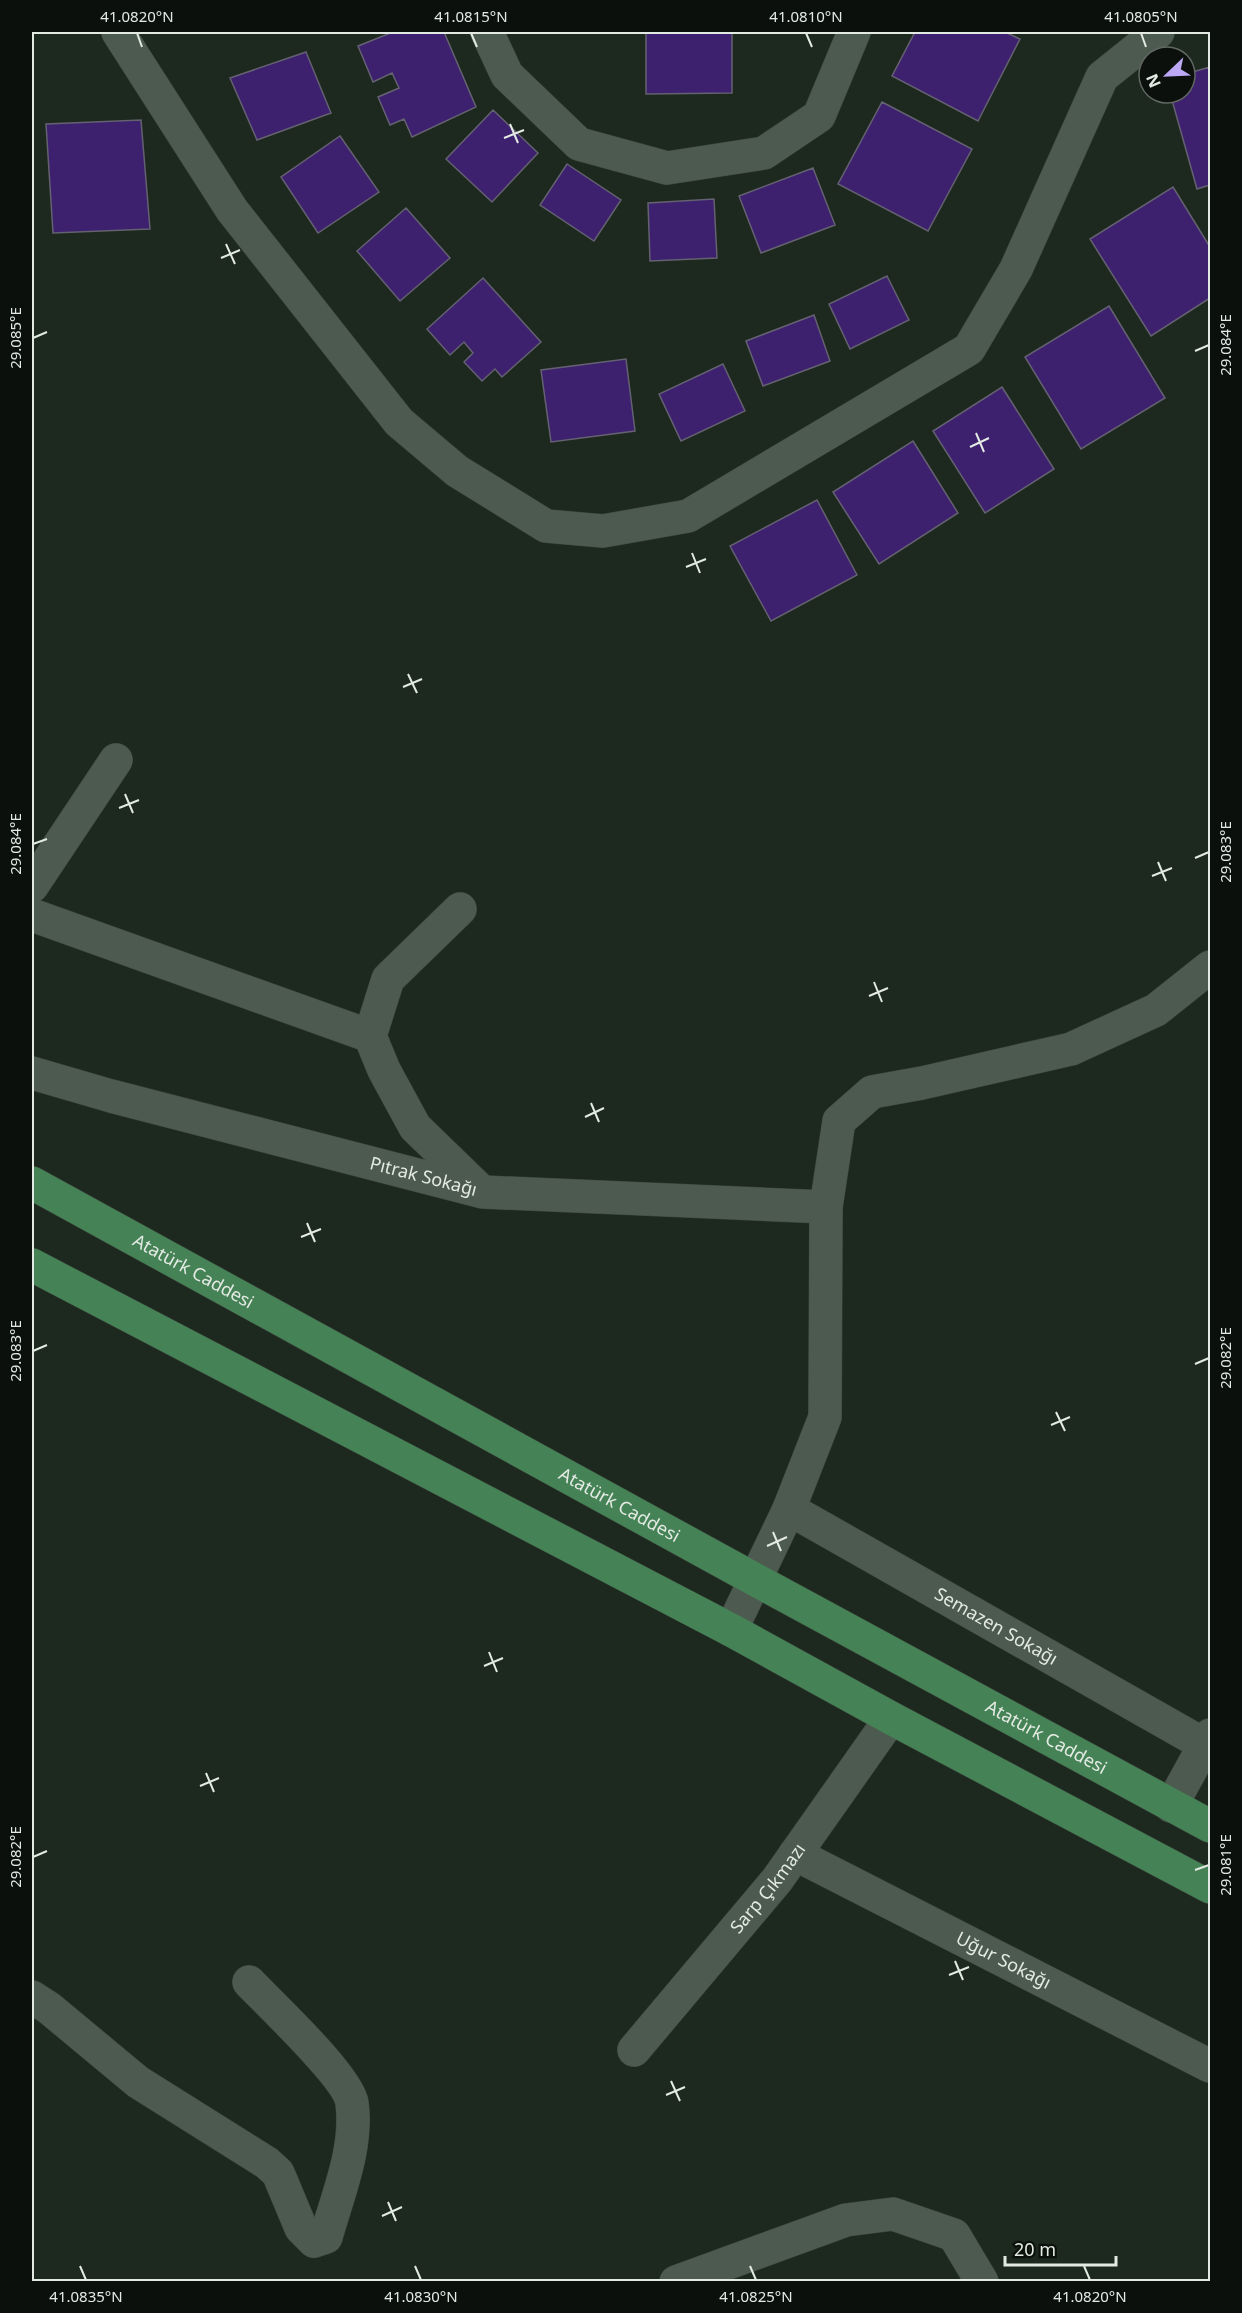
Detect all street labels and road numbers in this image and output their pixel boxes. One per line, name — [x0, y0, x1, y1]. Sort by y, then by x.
street label: Pıtrak Sokağı — [368, 1150, 480, 1201]
street label: Atatürk Caddesi — [129, 1228, 259, 1313]
street label: Atatürk Caddesi — [555, 1461, 685, 1547]
street label: Semazen Sokağı — [931, 1581, 1062, 1670]
street label: Atatürk Caddesi — [982, 1694, 1112, 1779]
street label: Sarp Çıkmazı — [724, 1838, 810, 1938]
street label: Uğur Sokağı — [952, 1925, 1055, 1994]

